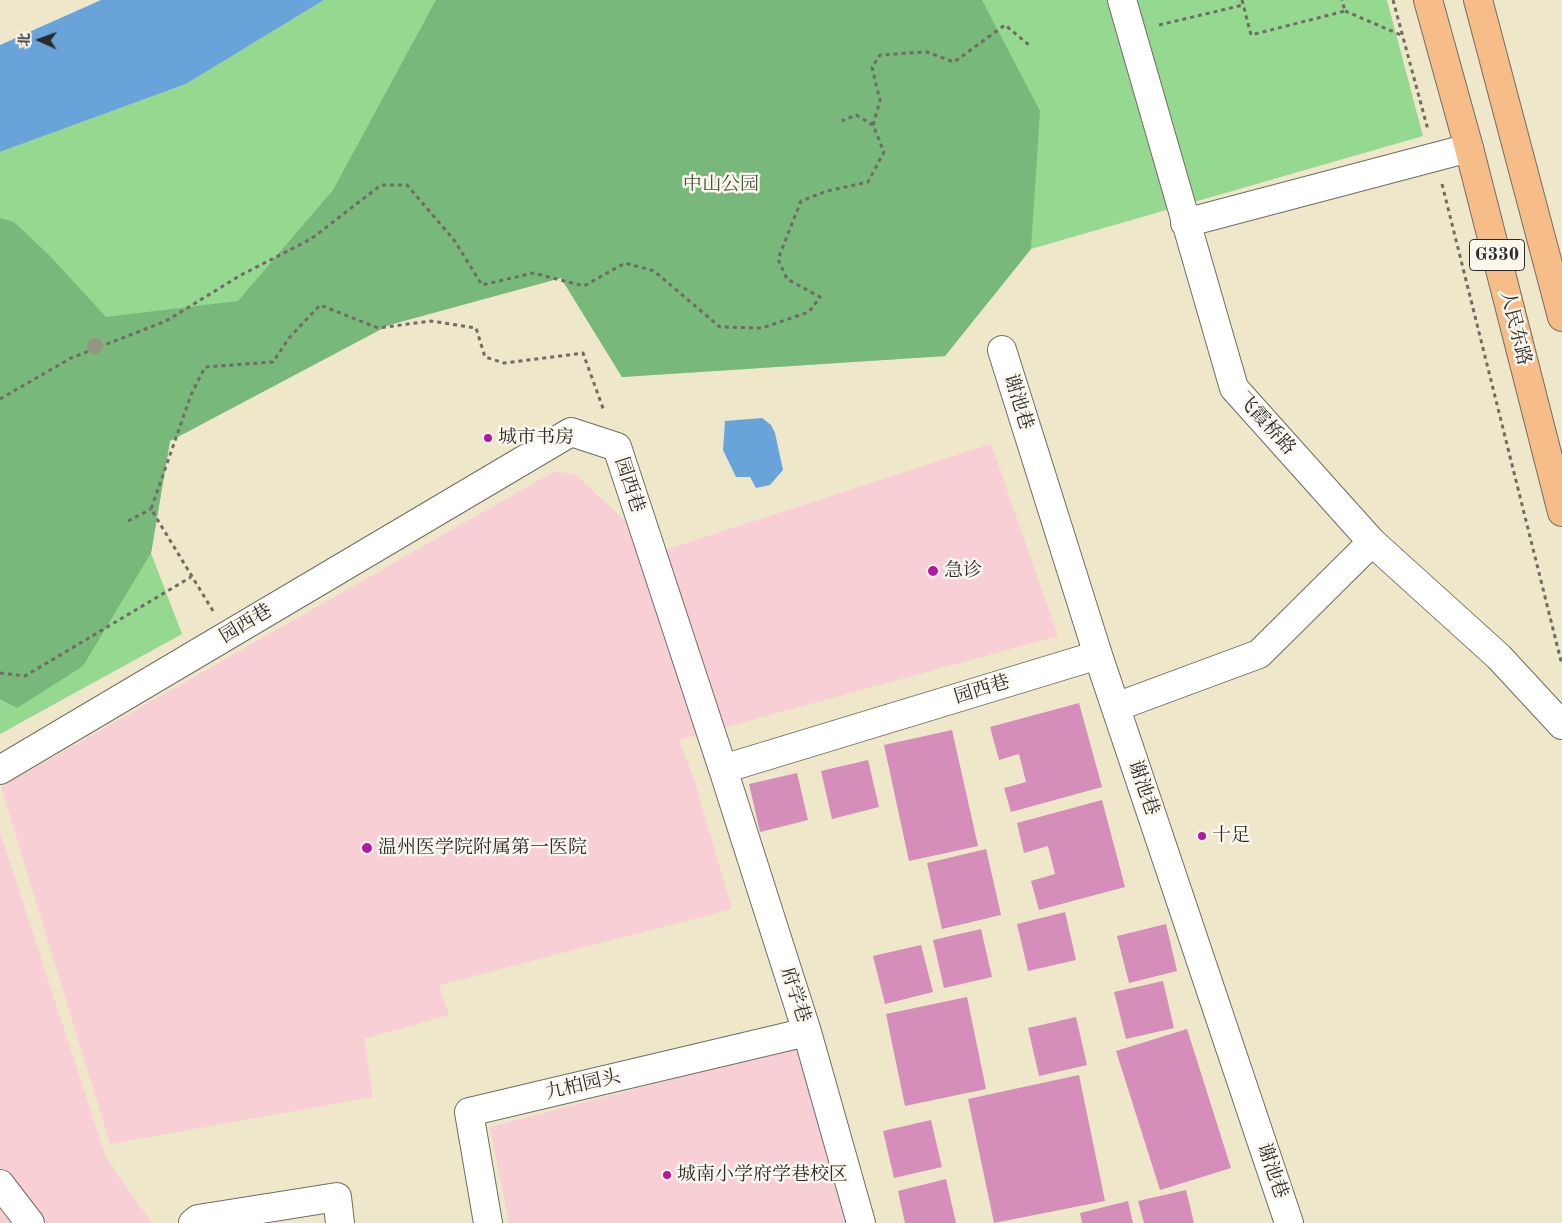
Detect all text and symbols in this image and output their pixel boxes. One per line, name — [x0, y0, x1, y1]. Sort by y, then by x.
north arrow — [15, 15, 65, 65]
text: 北 — [18, 32, 32, 47]
park label: 中山公园 — [683, 174, 759, 196]
road number: G330 — [1470, 240, 1524, 270]
street label: 人民东路 — [1495, 288, 1535, 368]
street label: 谢池巷 — [999, 371, 1037, 433]
street label: 飞霞桥路 — [1232, 388, 1300, 460]
place label: 城市书房 — [498, 427, 574, 449]
marker: 城市书房 — [482, 432, 494, 444]
street label: 园西巷 — [609, 454, 649, 516]
place label: 急诊 — [944, 560, 982, 582]
marker: 急诊 — [926, 564, 940, 578]
street label: 园西巷 — [216, 600, 276, 648]
street label: 园西巷 — [951, 671, 1013, 709]
street label: 谢池巷 — [1123, 757, 1163, 819]
place label: 十足 — [1212, 825, 1250, 847]
marker: 十足 — [1196, 830, 1208, 842]
place label: 温州医学院附属第一医院 — [378, 837, 587, 859]
marker: 温州医学院附属第一医院 — [360, 841, 374, 855]
street label: 府学巷 — [775, 964, 815, 1026]
street label: 九柏园头 — [543, 1065, 623, 1105]
street label: 谢池巷 — [1252, 1140, 1292, 1202]
place label: 城南小学府学巷校区 — [677, 1164, 848, 1186]
marker: 城南小学府学巷校区 — [661, 1169, 673, 1181]

